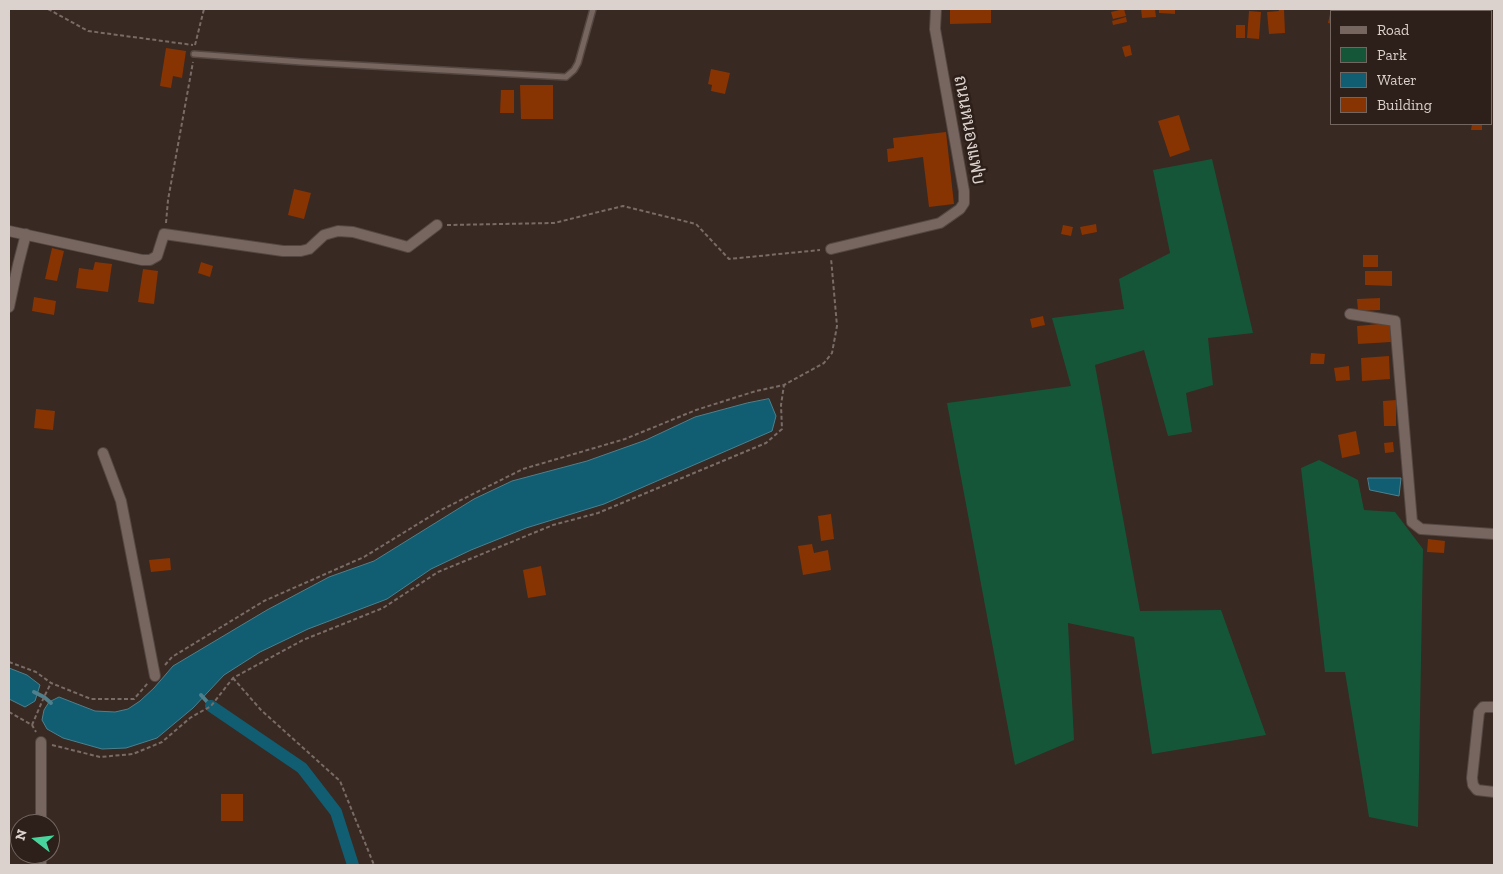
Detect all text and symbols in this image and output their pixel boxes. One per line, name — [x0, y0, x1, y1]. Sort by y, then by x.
legend — [1330, 10, 1493, 125]
text: Road — [1377, 21, 1409, 39]
text: Park — [1377, 46, 1407, 64]
text: Water — [1377, 71, 1417, 89]
street label: ถนนหนองแฟบ — [949, 74, 989, 186]
text: Building — [1377, 96, 1432, 114]
north arrow — [10, 814, 60, 864]
text: N — [11, 828, 31, 842]

